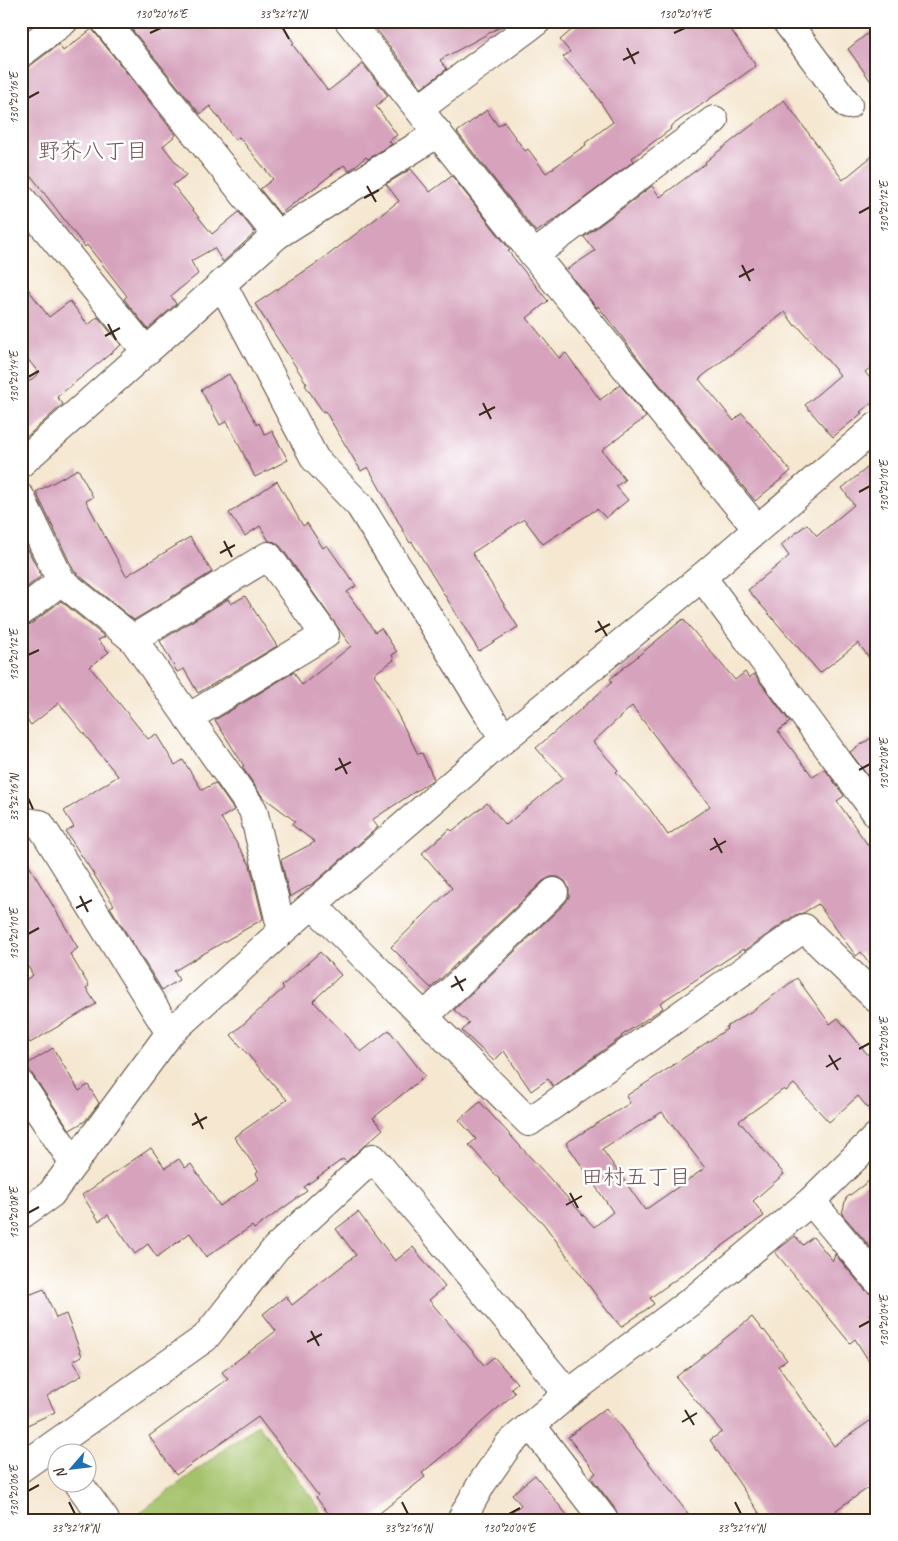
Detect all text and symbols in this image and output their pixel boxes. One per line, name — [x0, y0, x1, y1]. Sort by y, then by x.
text: 130°20'16"E — [135, 6, 189, 22]
text: 33°32'12"N — [259, 6, 308, 22]
text: 130°20'14"E — [659, 6, 713, 22]
text: 130°20'16"E — [6, 70, 22, 124]
district label: 野芥八丁目 — [38, 137, 148, 165]
text: 130°20'12"E — [876, 179, 892, 233]
text: 130°20'14"E — [6, 349, 22, 403]
text: 130°20'10"E — [876, 458, 892, 512]
text: 130°20'12"E — [6, 627, 22, 681]
text: 130°20'08"E — [876, 736, 892, 790]
text: 33°32'16"N — [6, 773, 22, 822]
text: 130°20'10"E — [6, 906, 22, 960]
text: 130°20'06"E — [876, 1015, 892, 1069]
district label: 田村五丁目 — [581, 1163, 691, 1191]
text: 130°20'08"E — [6, 1185, 22, 1239]
text: 130°20'04"E — [876, 1293, 892, 1347]
north arrow — [48, 1444, 98, 1494]
text: 130°20'06"E — [6, 1463, 22, 1517]
text: N — [50, 1464, 71, 1482]
text: 33°32'18"N — [51, 1520, 100, 1536]
text: 33°32'16"N — [384, 1520, 433, 1536]
text: 130°20'04"E — [483, 1520, 537, 1536]
text: 33°32'14"N — [717, 1520, 766, 1536]

